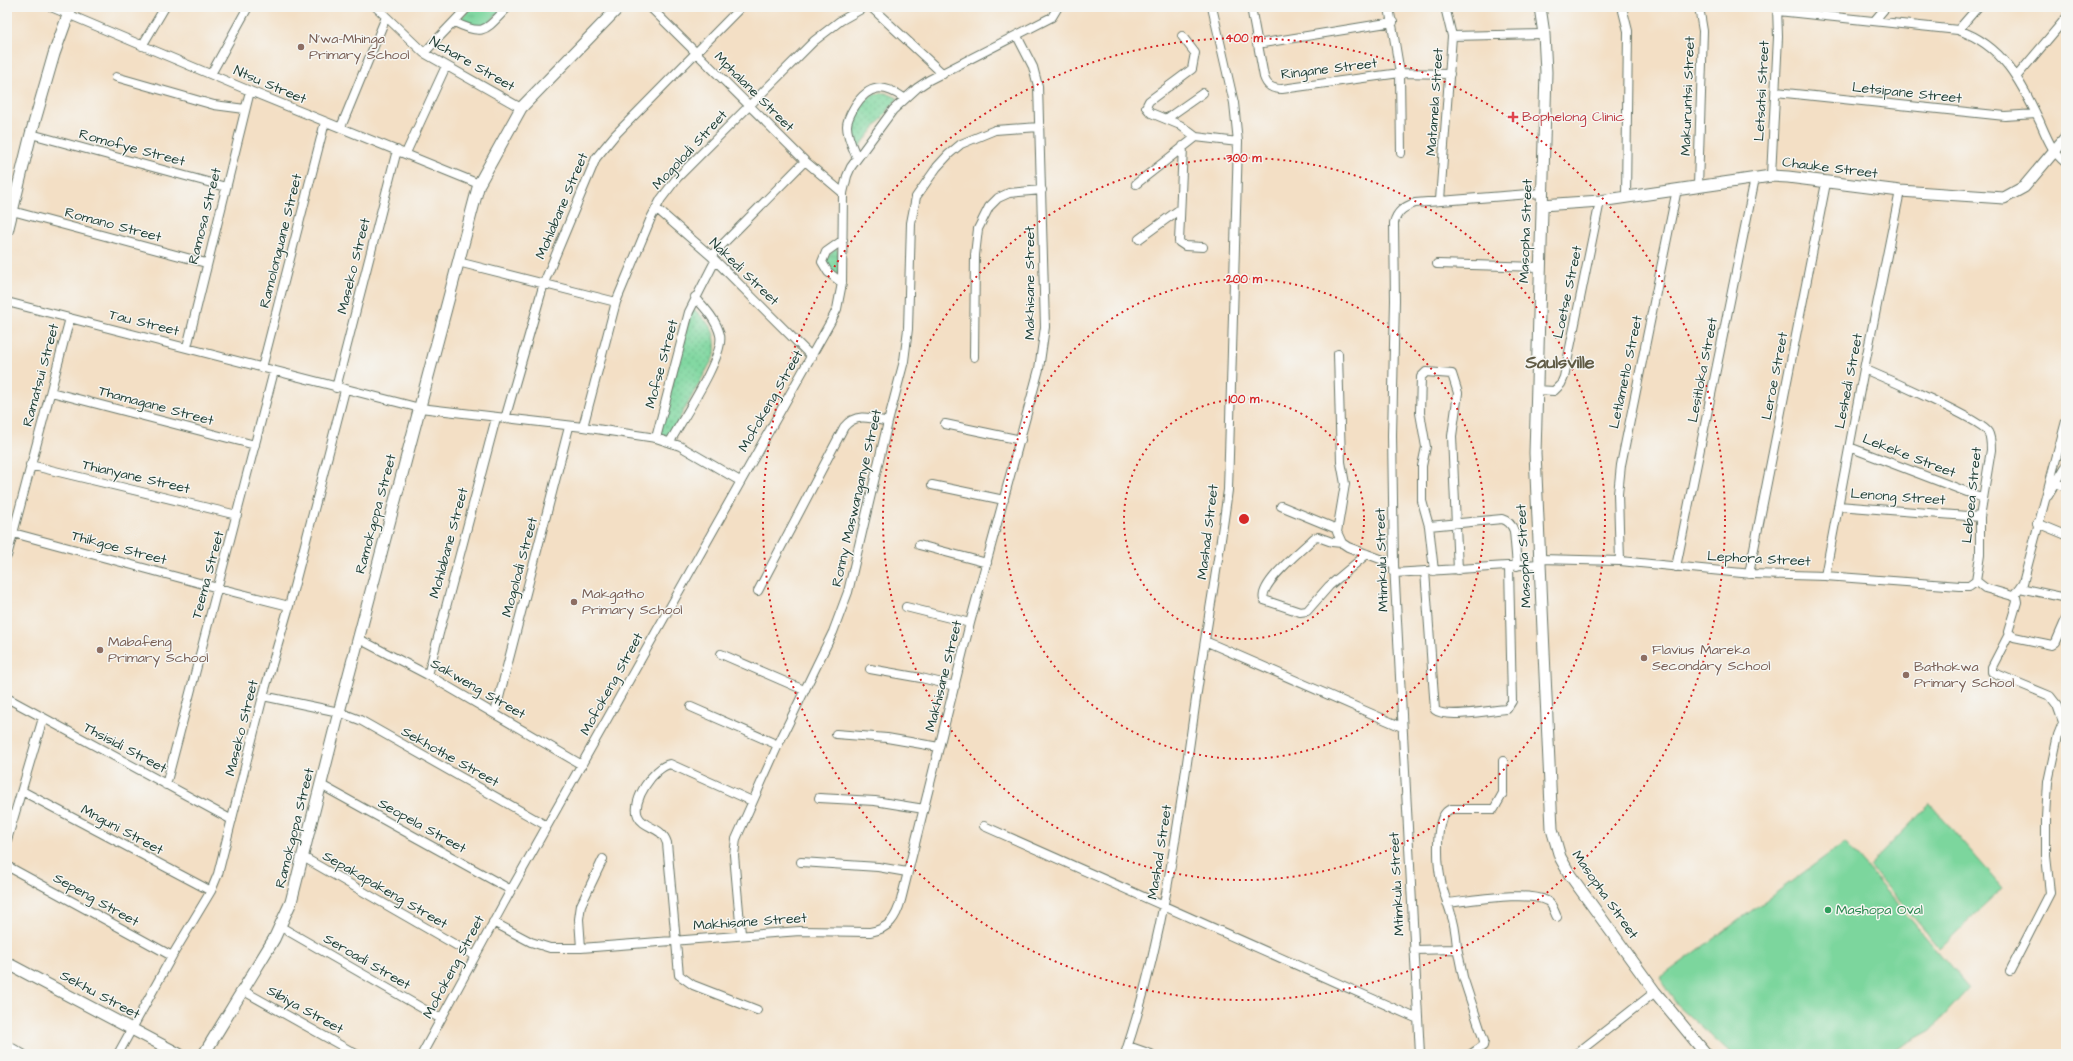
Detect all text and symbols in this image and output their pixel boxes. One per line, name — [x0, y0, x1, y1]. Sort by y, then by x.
place label: N'wa-Mhinga Primary School — [309, 29, 410, 65]
text: 400 m — [1225, 30, 1263, 47]
street label: Nchare Street — [426, 31, 519, 97]
street label: Makuruntsi Street — [1676, 35, 1700, 156]
street label: Letsatsi Street — [1749, 40, 1775, 142]
marker: N'wa-Mhinga Primary School — [296, 42, 306, 52]
street label: Mphalane Street — [709, 47, 799, 137]
street label: Matamela Street — [1421, 47, 1449, 157]
street label: Ringane Street — [1280, 53, 1379, 85]
street label: Ntsu Street — [230, 61, 310, 109]
street label: Letsipane Street — [1851, 77, 1963, 109]
street label: Mogolodi Street — [648, 105, 733, 194]
place label: Bophelong Clinic — [1522, 107, 1624, 127]
marker: Bophelong Clinic — [1507, 111, 1519, 123]
street label: Romofye Street — [77, 124, 188, 172]
street label: Mohlabane Street — [531, 149, 594, 262]
text: 300 m — [1225, 150, 1262, 167]
street label: Chauke Street — [1781, 152, 1879, 184]
street label: Ramosa Street — [183, 165, 227, 266]
street label: Ramolonguane Street — [255, 171, 307, 310]
street label: Masopha Street — [1514, 178, 1538, 283]
street label: Romano Street — [62, 202, 164, 248]
street label: Maseko Street — [332, 215, 376, 316]
street label: Makhisane Street — [1020, 226, 1040, 340]
street label: Nakedi Street — [705, 233, 784, 311]
street label: Loetse Street — [1548, 244, 1588, 340]
text: 200 m — [1225, 271, 1263, 288]
street label: Tau Street — [107, 305, 182, 341]
street label: Letlametlo Street — [1604, 313, 1648, 430]
street label: Lesitloka Street — [1683, 315, 1723, 424]
street label: Mofse Street — [641, 317, 684, 411]
street label: Ramatsui Street — [18, 321, 64, 429]
street label: Leroe Street — [1757, 330, 1793, 422]
street label: Leshedi Street — [1830, 331, 1868, 430]
street label: Mofokeng Street — [734, 346, 809, 456]
district label: Saulsville — [1524, 350, 1595, 375]
street label: Thamagane Street — [96, 381, 216, 431]
text: 100 m — [1229, 391, 1260, 408]
street label: Ronny Maswanganye Street — [827, 407, 887, 589]
street label: Lekeke Street — [1859, 429, 1959, 483]
street label: Leboea Street — [1957, 446, 1987, 544]
street label: Ramokgopa Street — [350, 452, 402, 576]
street label: Thianyane Street — [80, 455, 192, 499]
street label: Mashad Street — [1192, 483, 1224, 581]
street label: Lenong Street — [1850, 484, 1946, 510]
street label: Mohlabane Street — [425, 485, 474, 601]
street label: Masopha Street — [1511, 503, 1537, 609]
street label: Mtimkulu Street — [1370, 507, 1394, 612]
centre of rings — [1237, 512, 1251, 526]
street label: Mogolodi Street — [497, 514, 543, 619]
street label: Thikgoe Street — [69, 526, 169, 570]
street label: Teema Street — [187, 528, 229, 621]
street label: Lephora Street — [1707, 546, 1812, 572]
place label: Makgatho Primary School — [582, 584, 683, 620]
marker: Makgatho Primary School — [569, 597, 579, 607]
street label: Makhisane Street — [921, 618, 968, 734]
street label: Mofokeng Street — [575, 629, 649, 739]
place label: Mabafeng Primary School — [108, 632, 209, 668]
place label: Flavius Mareka Secondary School — [1652, 640, 1770, 676]
marker: Mabafeng Primary School — [95, 645, 105, 655]
marker: Flavius Mareka Secondary School — [1639, 653, 1649, 663]
street label: Sakweng Street — [427, 654, 529, 724]
place label: Bathokwa Primary School — [1914, 657, 2015, 693]
marker: Bathokwa Primary School — [1901, 670, 1911, 680]
street label: Maseko Street — [220, 677, 264, 778]
street label: Thsisidi Street — [80, 718, 171, 779]
street label: Sekhothe Street — [398, 722, 503, 792]
street label: Ramokgopa Street — [270, 765, 320, 890]
street label: Seopela Street — [374, 794, 470, 859]
street label: Mnguni Street — [77, 800, 167, 860]
street label: Mashad Street — [1143, 803, 1177, 901]
street label: Mtimkulu Street — [1384, 831, 1410, 936]
street label: Sepakapakeng Street — [319, 846, 451, 934]
street label: Masopha Street — [1567, 847, 1643, 944]
street label: Sepeng Street — [50, 868, 143, 932]
place label: Mashopa Oval — [1836, 900, 1923, 920]
marker: Mashopa Oval — [1823, 905, 1833, 915]
street label: Makhisane Street — [693, 908, 808, 936]
street label: Mofokeng Street — [418, 911, 490, 1022]
street label: Seroadi Street — [320, 929, 414, 995]
street label: Sekhu Street — [56, 966, 144, 1025]
street label: Sibiya Street — [263, 981, 347, 1039]

